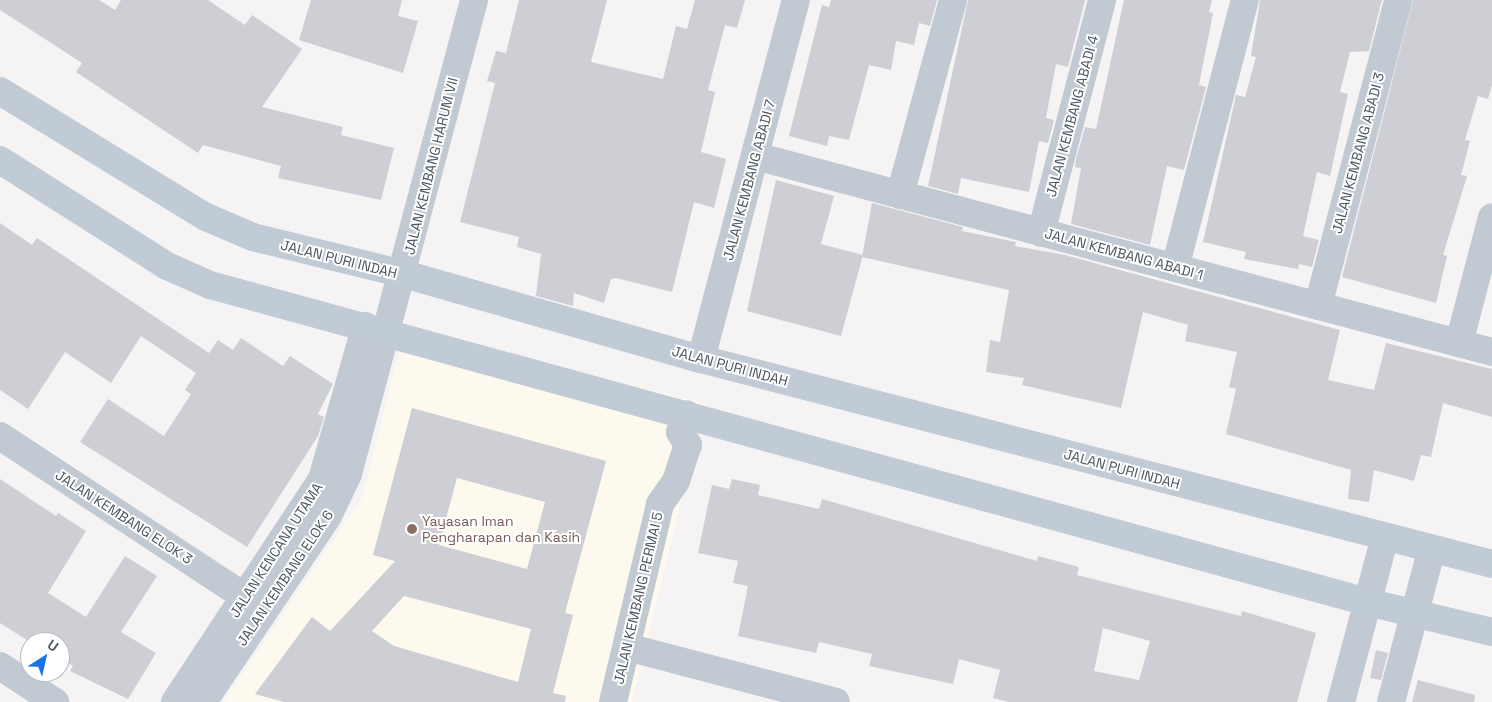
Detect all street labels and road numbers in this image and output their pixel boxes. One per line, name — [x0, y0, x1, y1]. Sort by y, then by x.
street label: JALAN KEMBANG ABADI 4 — [1042, 33, 1102, 199]
street label: JALAN KEMBANG ABADI 3 — [1328, 71, 1388, 235]
street label: JALAN KEMBANG HARUM VII — [401, 76, 461, 256]
street label: JALAN KEMBANG ABADI 7 — [719, 98, 779, 262]
street label: JALAN KEMBANG ABADI 1 — [1043, 225, 1205, 283]
street label: JALAN PURI INDAH — [279, 236, 399, 282]
street label: JALAN PURI INDAH — [670, 342, 790, 390]
street label: JALAN PURI INDAH — [1062, 445, 1182, 493]
street label: JALAN KEMBANG ELOK 3 — [52, 466, 196, 568]
street label: JALAN KENCANA UTAMA — [226, 479, 326, 621]
street label: JALAN KEMBANG ELOK 6 — [233, 507, 337, 649]
street label: JALAN KEMBANG PERMAI 5 — [610, 510, 666, 686]

